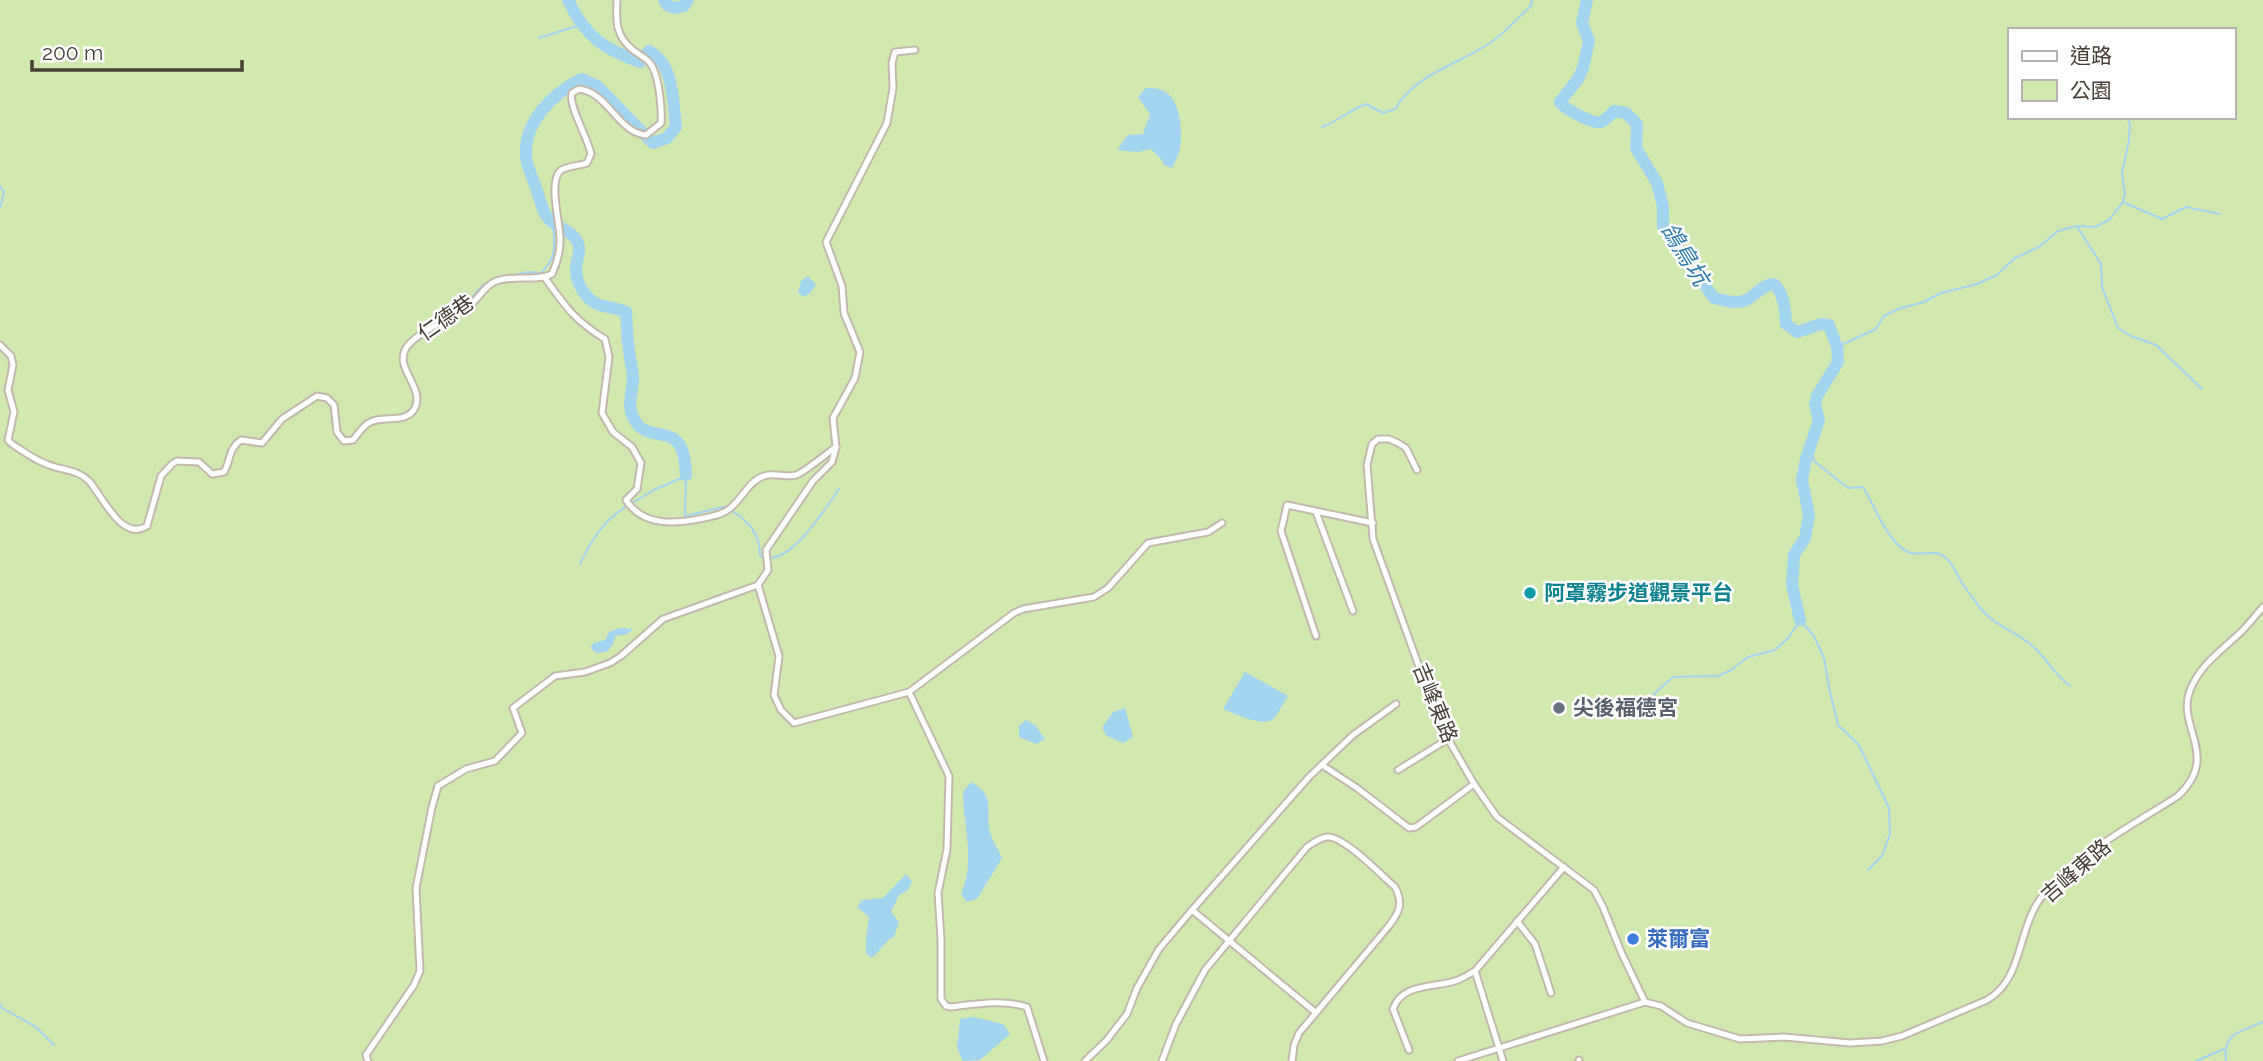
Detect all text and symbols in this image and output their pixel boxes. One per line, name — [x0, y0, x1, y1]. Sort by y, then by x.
scale bar — [32, 28, 242, 72]
legend — [2008, 28, 2235, 119]
text: 200 m — [42, 40, 103, 65]
text: 道路 — [2070, 43, 2112, 68]
text: 公園 — [2070, 78, 2112, 103]
water label: 鴿鳥坑 — [1656, 217, 1717, 293]
street label: 仁德巷 — [413, 289, 479, 346]
place label: 阿罩霧步道觀景平台 — [1544, 580, 1733, 605]
marker: 阿罩霧步道觀景平台 — [1522, 585, 1538, 601]
street label: 吉峰東路 — [1408, 659, 1463, 746]
place label: 尖後福德宮 — [1573, 695, 1678, 720]
marker: 尖後福德宮 — [1551, 700, 1567, 716]
street label: 吉峰東路 — [2036, 834, 2116, 908]
place label: 萊爾富 — [1647, 926, 1710, 951]
marker: 萊爾富 — [1625, 931, 1641, 947]

